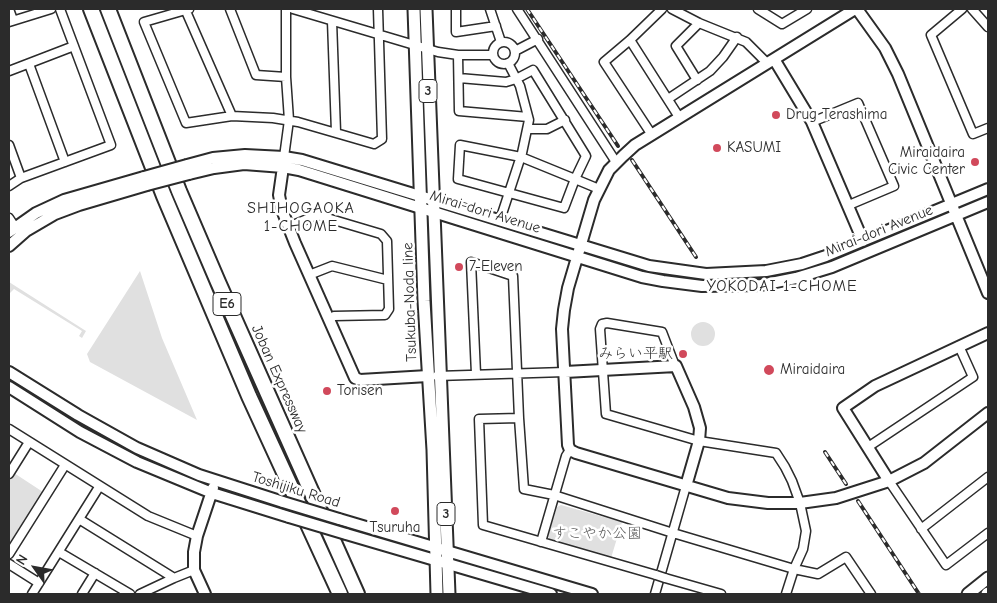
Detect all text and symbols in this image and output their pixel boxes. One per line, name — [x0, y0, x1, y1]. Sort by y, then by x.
road number: 3 — [419, 80, 437, 102]
place label: Drug Terashima — [786, 106, 887, 124]
marker: Drug Terashima — [770, 109, 782, 121]
place label: KASUMI — [727, 139, 781, 157]
marker: KASUMI — [711, 142, 723, 154]
place label: Miraidaira Civic Center — [888, 144, 965, 179]
marker: Miraidaira Civic Center — [969, 156, 981, 168]
street label: Mirai-dori Avenue — [428, 187, 542, 237]
district label: SHIHOGAOKA 1-CHOME — [246, 198, 356, 236]
street label: Mirai-dori Avenue — [822, 201, 936, 261]
street label: Tsukuba-Noda line — [399, 242, 421, 362]
place label: 7-Eleven — [469, 258, 523, 276]
marker: 7-Eleven — [453, 261, 465, 273]
district label: YOKODAI 1-CHOME — [705, 276, 859, 296]
road number: E6 — [213, 292, 241, 316]
street label: Joban Expressway — [247, 322, 311, 436]
place label: みらい平駅 — [598, 345, 673, 363]
marker: みらい平駅 — [677, 348, 689, 360]
place label: Miraidaira — [780, 361, 845, 379]
marker: Miraidaira — [762, 363, 776, 377]
place label: Torisen — [337, 382, 383, 400]
marker: Torisen — [321, 385, 333, 397]
street label: Toshijiku Road — [250, 468, 342, 512]
road number: 3 — [437, 502, 455, 526]
marker: Tsuruha — [389, 505, 401, 517]
place label: Tsuruha — [369, 519, 421, 537]
park label: すこやか公園 — [552, 525, 642, 543]
north arrow — [10, 543, 60, 593]
text: N — [12, 551, 31, 568]

